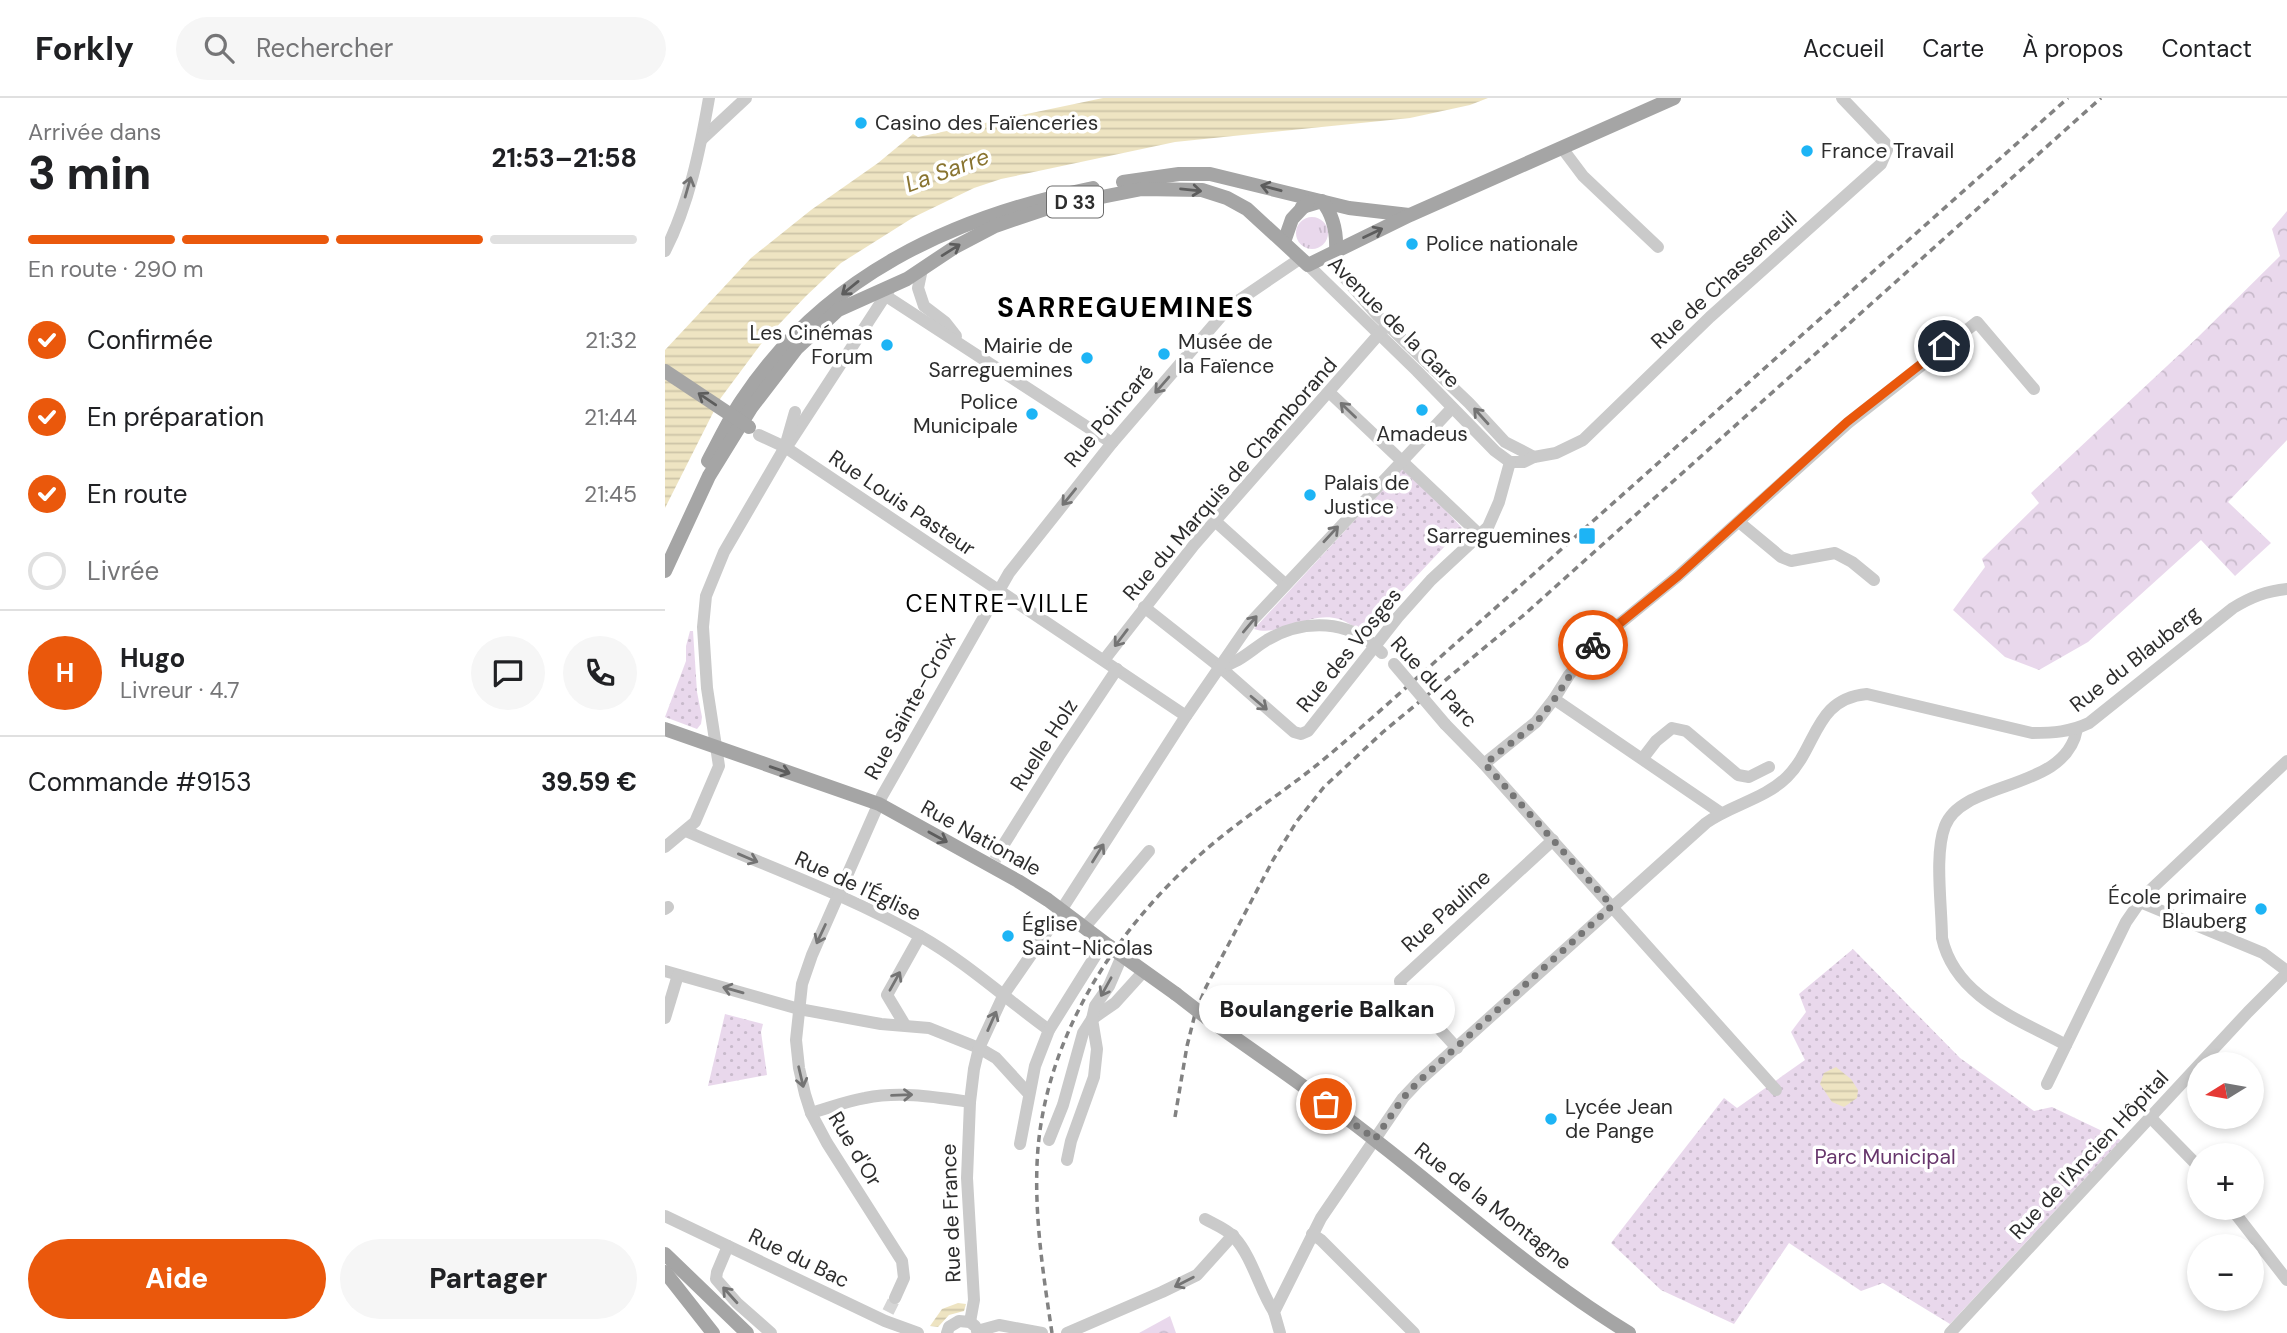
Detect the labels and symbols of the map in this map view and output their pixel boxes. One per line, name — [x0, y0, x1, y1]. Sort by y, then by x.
place label: Casino des Faïenceries — [875, 109, 1098, 137]
marker: Casino des Faïenceries — [853, 115, 869, 131]
place label: France Travail — [1821, 137, 1954, 165]
water label: La Sarre — [901, 141, 993, 199]
marker: France Travail — [1799, 143, 1815, 159]
one-way arrow — [682, 177, 695, 199]
one-way arrow — [1260, 181, 1283, 194]
one-way arrow — [1180, 183, 1202, 196]
road number: D 33 — [1047, 186, 1103, 218]
street label: Rue de Chasseneuil — [1645, 205, 1803, 355]
one-way arrow — [1362, 225, 1383, 239]
place label: Police nationale — [1426, 230, 1578, 258]
marker: Police nationale — [1404, 236, 1420, 252]
one-way arrow — [940, 242, 960, 256]
street label: Avenue de la Gare — [1322, 250, 1466, 394]
one-way arrow — [841, 280, 860, 295]
district label: SARREGUEMINES — [997, 289, 1255, 326]
pin — [1914, 316, 1974, 376]
place label: Les Cinémas Forum — [750, 319, 873, 371]
place label: Musée de la Faïence — [1178, 328, 1274, 380]
place label: Mairie de Sarreguemines — [928, 332, 1073, 384]
marker: Les Cinémas Forum — [879, 337, 895, 353]
marker: Musée de la Faïence — [1156, 346, 1172, 362]
marker: Mairie de Sarreguemines — [1079, 350, 1095, 366]
street label: Rue du Marquis de Chamborand — [1117, 351, 1343, 607]
street label: Rue Poincaré — [1058, 359, 1160, 473]
one-way arrow — [1154, 376, 1170, 394]
place label: Police Municipale — [913, 388, 1018, 440]
one-way arrow — [698, 391, 717, 406]
one-way arrow — [1340, 401, 1357, 418]
marker: Amadeus — [1414, 402, 1430, 418]
marker: Police Municipale — [1024, 406, 1040, 422]
one-way arrow — [1473, 407, 1489, 425]
place label: Amadeus — [1376, 420, 1468, 448]
street label: Rue Louis Pasteur — [823, 444, 981, 563]
place label: Palais de Justice — [1324, 469, 1410, 521]
one-way arrow — [1061, 487, 1077, 505]
marker: Palais de Justice — [1302, 487, 1318, 503]
place label: Sarreguemines — [1426, 522, 1571, 550]
one-way arrow — [1323, 526, 1340, 543]
marker: Sarreguemines — [1577, 526, 1597, 546]
street label: Rue des Vosges — [1290, 582, 1408, 718]
district label: CENTRE-VILLE — [905, 588, 1091, 619]
street label: Rue du Blauberg — [2064, 599, 2206, 719]
courier — [1558, 610, 1628, 680]
one-way arrow — [1242, 615, 1258, 633]
street label: Rue Sainte-Croix — [858, 627, 962, 785]
one-way arrow — [1114, 628, 1128, 647]
street label: Rue du Parc — [1384, 630, 1484, 734]
street label: Ruelle Holz — [1004, 694, 1084, 796]
one-way arrow — [1249, 695, 1267, 711]
one-way arrow — [768, 765, 790, 777]
street label: Rue Nationale — [916, 793, 1046, 883]
one-way arrow — [928, 830, 948, 844]
one-way arrow — [1091, 843, 1105, 863]
street label: Rue de l'Église — [790, 844, 926, 928]
one-way arrow — [737, 852, 758, 865]
street label: Rue Pauline — [1395, 863, 1497, 959]
place label: École primaire Blauberg — [2108, 883, 2247, 935]
marker: École primaire Blauberg — [2253, 901, 2269, 917]
place label: Église Saint-Nicolas — [1022, 910, 1153, 962]
one-way arrow — [814, 923, 827, 944]
marker: Église Saint-Nicolas — [1000, 928, 1016, 944]
one-way arrow — [889, 971, 902, 992]
one-way arrow — [1099, 977, 1113, 997]
one-way arrow — [722, 983, 744, 996]
callout: Boulangerie Balkan — [1198, 985, 1454, 1034]
one-way arrow — [986, 1011, 999, 1032]
north arrow — [2187, 1052, 2265, 1129]
one-way arrow — [795, 1065, 808, 1088]
street label: Rue de l'Ancien Hôpital — [2003, 1065, 2175, 1245]
pin — [1296, 1074, 1356, 1134]
one-way arrow — [890, 1088, 913, 1102]
place label: Lycée Jean de Pange — [1565, 1093, 1673, 1145]
street label: Rue d'Or — [822, 1106, 888, 1192]
marker: Lycée Jean de Pange — [1543, 1111, 1559, 1127]
street label: Rue de la Montagne — [1409, 1136, 1577, 1276]
street label: Rue de France — [935, 1143, 967, 1283]
park label: Parc Municipal — [1814, 1143, 1956, 1171]
street label: Rue du Bac — [744, 1222, 854, 1294]
one-way arrow — [1174, 1275, 1194, 1289]
one-way arrow — [722, 1286, 738, 1304]

